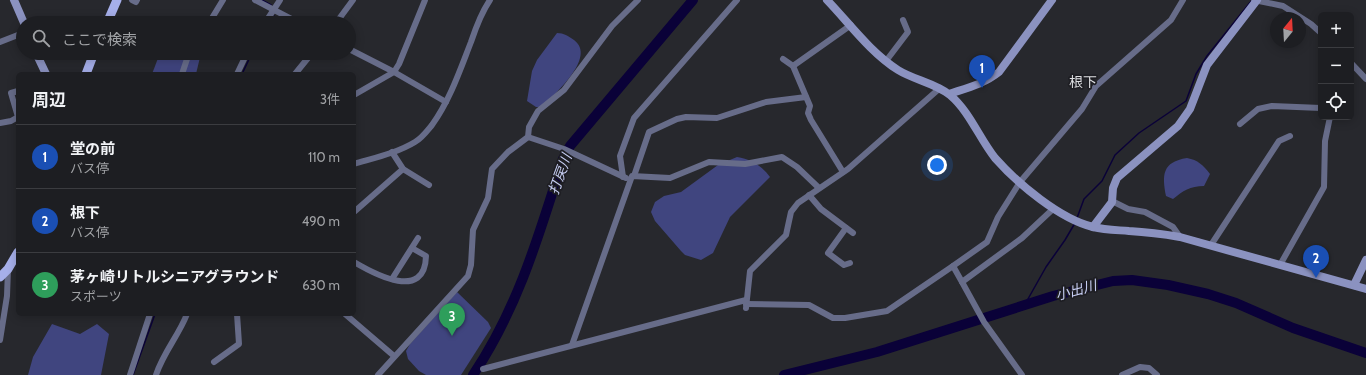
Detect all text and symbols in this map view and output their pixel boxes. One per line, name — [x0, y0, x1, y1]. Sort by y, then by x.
north arrow — [1270, 12, 1306, 48]
map controls — [1318, 12, 1354, 120]
button: + — [1318, 12, 1354, 48]
search box — [16, 16, 356, 60]
icon: search — [30, 27, 52, 49]
text: ここで検索 — [62, 31, 137, 49]
button: − — [1318, 48, 1354, 84]
pin: 1 — [969, 55, 995, 88]
district label: 根下 — [1069, 73, 1097, 91]
button: locate — [1318, 84, 1354, 120]
text: 周辺 — [32, 90, 66, 110]
text: 3件 — [320, 91, 340, 107]
text: 堂の前 — [70, 140, 115, 158]
text: 1 — [43, 149, 47, 165]
text: 110 m — [308, 149, 340, 165]
water label: 打戻川 — [544, 149, 576, 197]
your location — [927, 155, 947, 175]
text: バス停 — [70, 160, 109, 176]
text: 根下 — [70, 204, 100, 222]
text: 2 — [42, 213, 48, 229]
text: 490 m — [302, 213, 340, 229]
text: バス停 — [70, 224, 109, 240]
pin: 2 — [1303, 245, 1329, 278]
text: 茅ヶ崎リトルシニアグラウンド — [70, 268, 279, 286]
water label: 小出川 — [1053, 275, 1101, 304]
text: 3 — [41, 277, 49, 293]
text: 630 m — [302, 277, 340, 293]
text: スポーツ — [70, 288, 122, 304]
pin: 3 — [439, 303, 465, 336]

